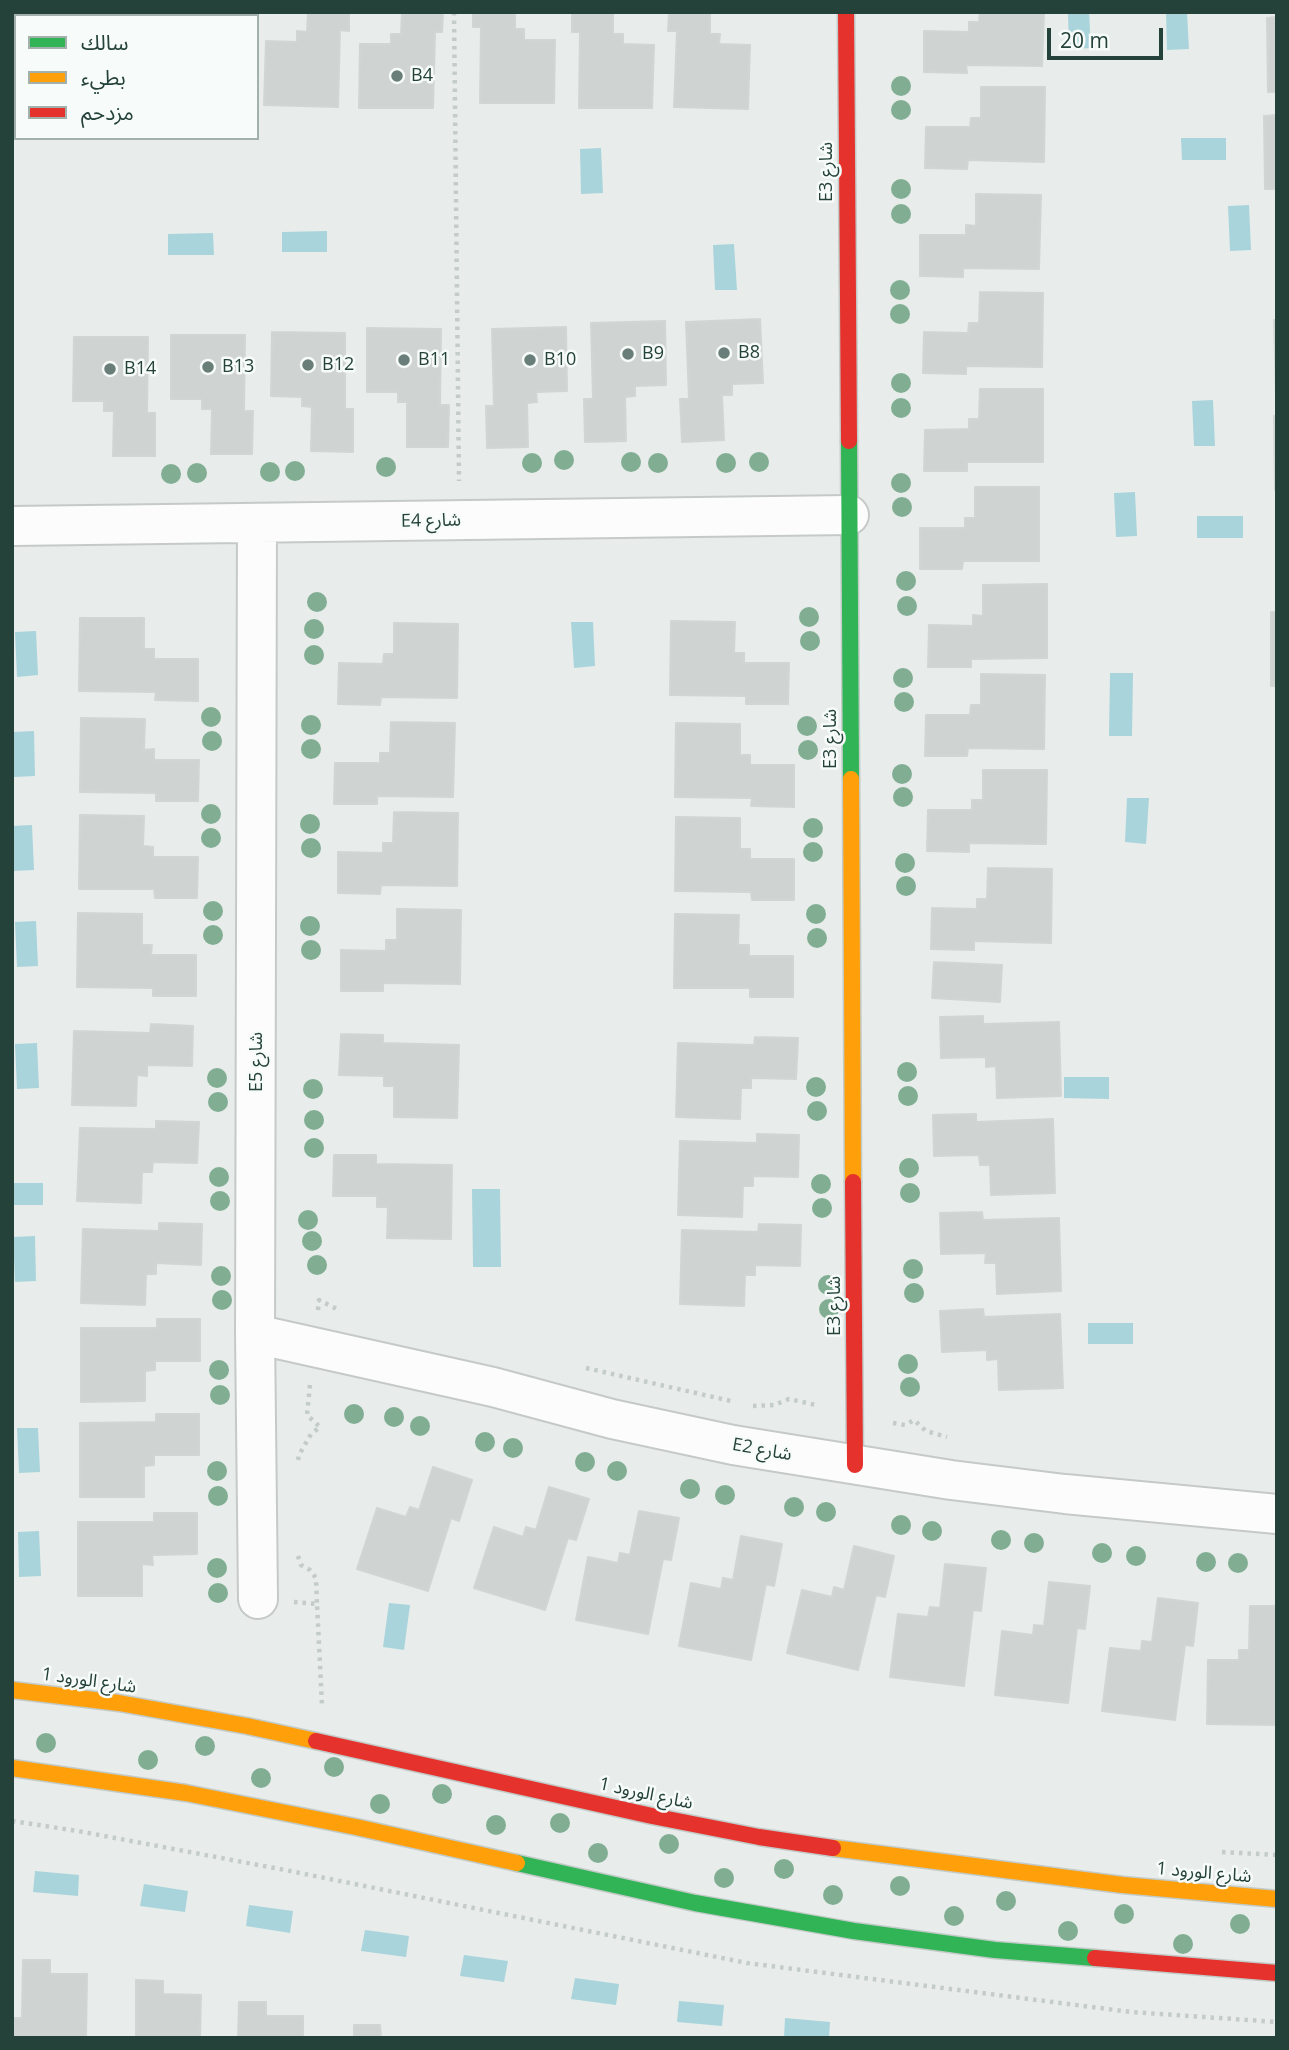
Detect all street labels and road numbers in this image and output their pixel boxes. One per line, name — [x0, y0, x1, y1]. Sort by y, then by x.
street label: E3 شارع — [816, 142, 838, 202]
street label: E4 شارع — [401, 510, 461, 532]
street label: E3 شارع — [820, 709, 842, 769]
street label: E5 شارع — [246, 1032, 268, 1092]
street label: E3 شارع — [824, 1276, 846, 1336]
street label: E2 شارع — [731, 1434, 793, 1466]
street label: شارع الورود 1 — [40, 1664, 138, 1698]
street label: شارع الورود 1 — [597, 1774, 695, 1814]
street label: شارع الورود 1 — [1156, 1858, 1252, 1888]

